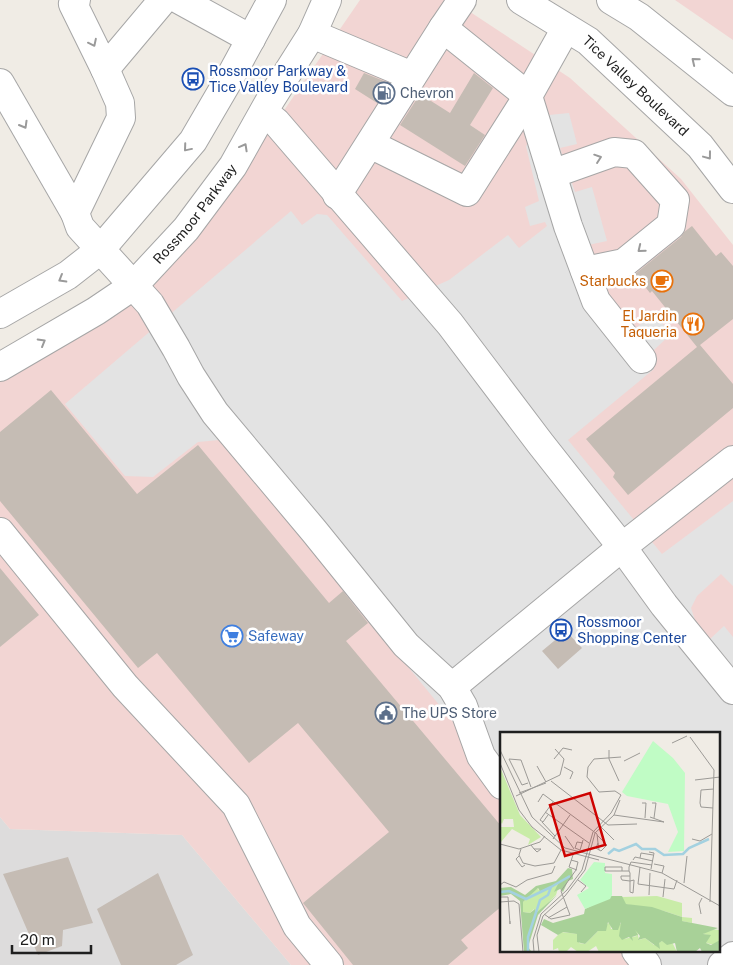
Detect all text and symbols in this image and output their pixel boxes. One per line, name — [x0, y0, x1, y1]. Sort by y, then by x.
street label: Tice Valley Boulevard — [580, 32, 692, 139]
one-way arrow — [87, 38, 97, 47]
one-way arrow — [692, 59, 701, 67]
place label: Rossmoor Parkway & Tice Valley Boulevard — [209, 63, 348, 95]
bus stop icon: Rossmoor Parkway & Tice Valley Boulevard — [181, 67, 205, 91]
fuel station icon: Chevron — [372, 81, 396, 105]
place label: Chevron — [400, 85, 454, 101]
one-way arrow — [18, 120, 28, 129]
one-way arrow — [184, 142, 192, 151]
one-way arrow — [237, 144, 247, 153]
one-way arrow — [702, 150, 710, 159]
one-way arrow — [593, 154, 601, 164]
street label: Rossmoor Parkway — [150, 160, 240, 267]
one-way arrow — [638, 243, 647, 251]
cafe icon: Starbucks — [650, 269, 674, 293]
one-way arrow — [58, 273, 67, 283]
place label: Starbucks — [580, 273, 646, 289]
place label: El Jardin Taqueria — [621, 308, 677, 340]
restaurant icon: El Jardin Taqueria — [681, 312, 705, 336]
one-way arrow — [37, 339, 46, 349]
place label: Rossmoor Shopping Center — [577, 614, 687, 646]
bus stop icon: Rossmoor Shopping Center — [549, 618, 573, 642]
supermarket icon: Safeway — [220, 624, 244, 648]
place label: Safeway — [248, 628, 304, 644]
public building icon: The UPS Store — [374, 701, 398, 725]
place label: The UPS Store — [402, 705, 497, 721]
inset map — [500, 732, 720, 952]
scale bar — [12, 922, 91, 954]
text: 20 m — [20, 931, 55, 948]

